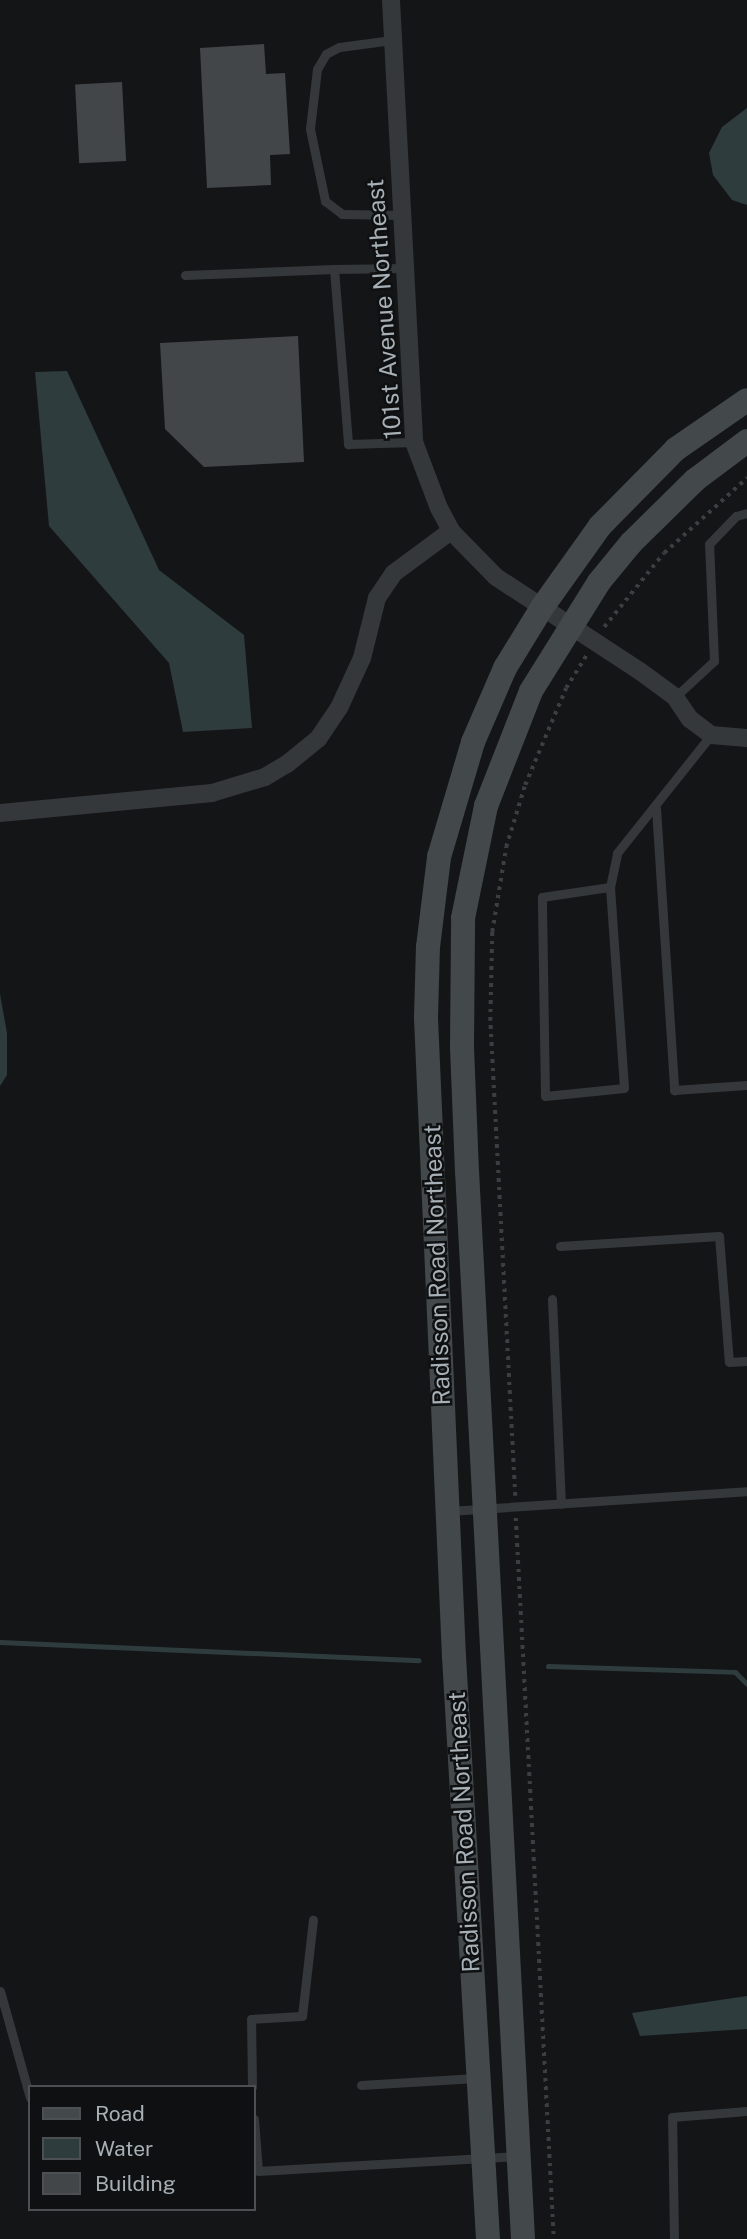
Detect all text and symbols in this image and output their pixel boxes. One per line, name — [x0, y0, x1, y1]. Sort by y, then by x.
street label: 101st Avenue Northeast — [361, 178, 407, 440]
street label: Radisson Road Northeast — [418, 1124, 456, 1406]
street label: Radisson Road Northeast — [442, 1691, 486, 1973]
legend — [28, 2085, 256, 2211]
text: Road — [95, 2101, 145, 2126]
text: Water — [95, 2136, 153, 2161]
text: Building — [95, 2171, 176, 2196]

